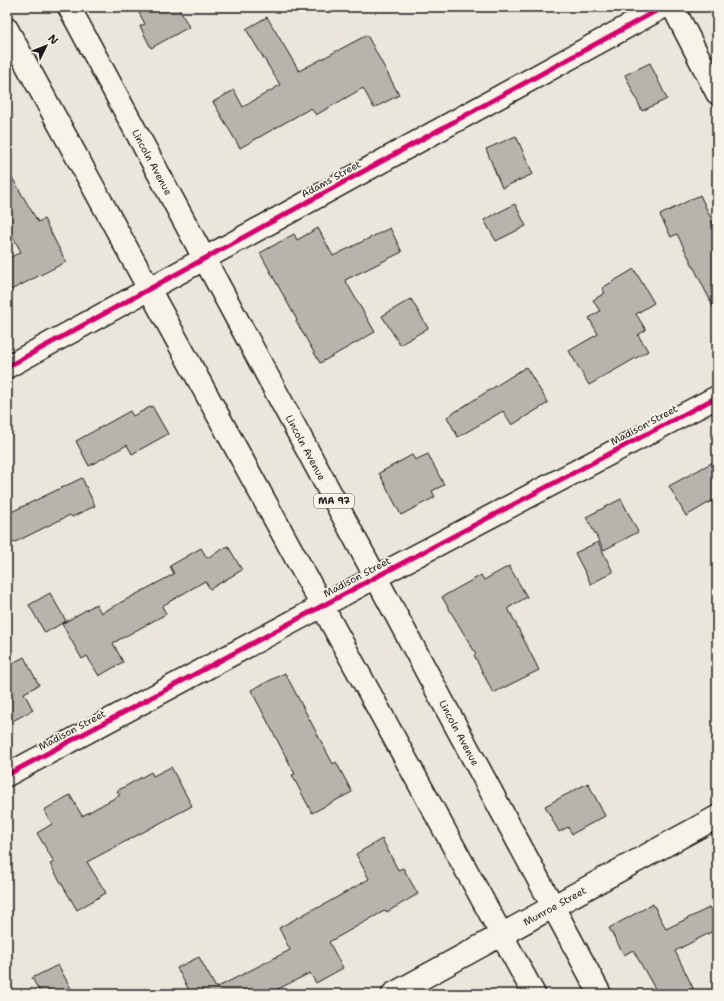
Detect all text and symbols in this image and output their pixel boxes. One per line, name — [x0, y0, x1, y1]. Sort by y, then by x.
north arrow — [26, 26, 66, 66]
text: N — [44, 31, 62, 48]
street label: Lincoln Avenue — [129, 127, 175, 197]
street label: Adams Street — [299, 157, 363, 201]
street label: Madison Street — [608, 402, 680, 448]
street label: Lincoln Avenue — [283, 412, 329, 483]
road number: MA 97 — [314, 494, 354, 508]
street label: Madison Street — [321, 554, 393, 600]
street label: Lincoln Avenue — [436, 698, 483, 768]
street label: Madison Street — [36, 707, 108, 753]
street label: Munroe Street — [521, 883, 588, 928]

